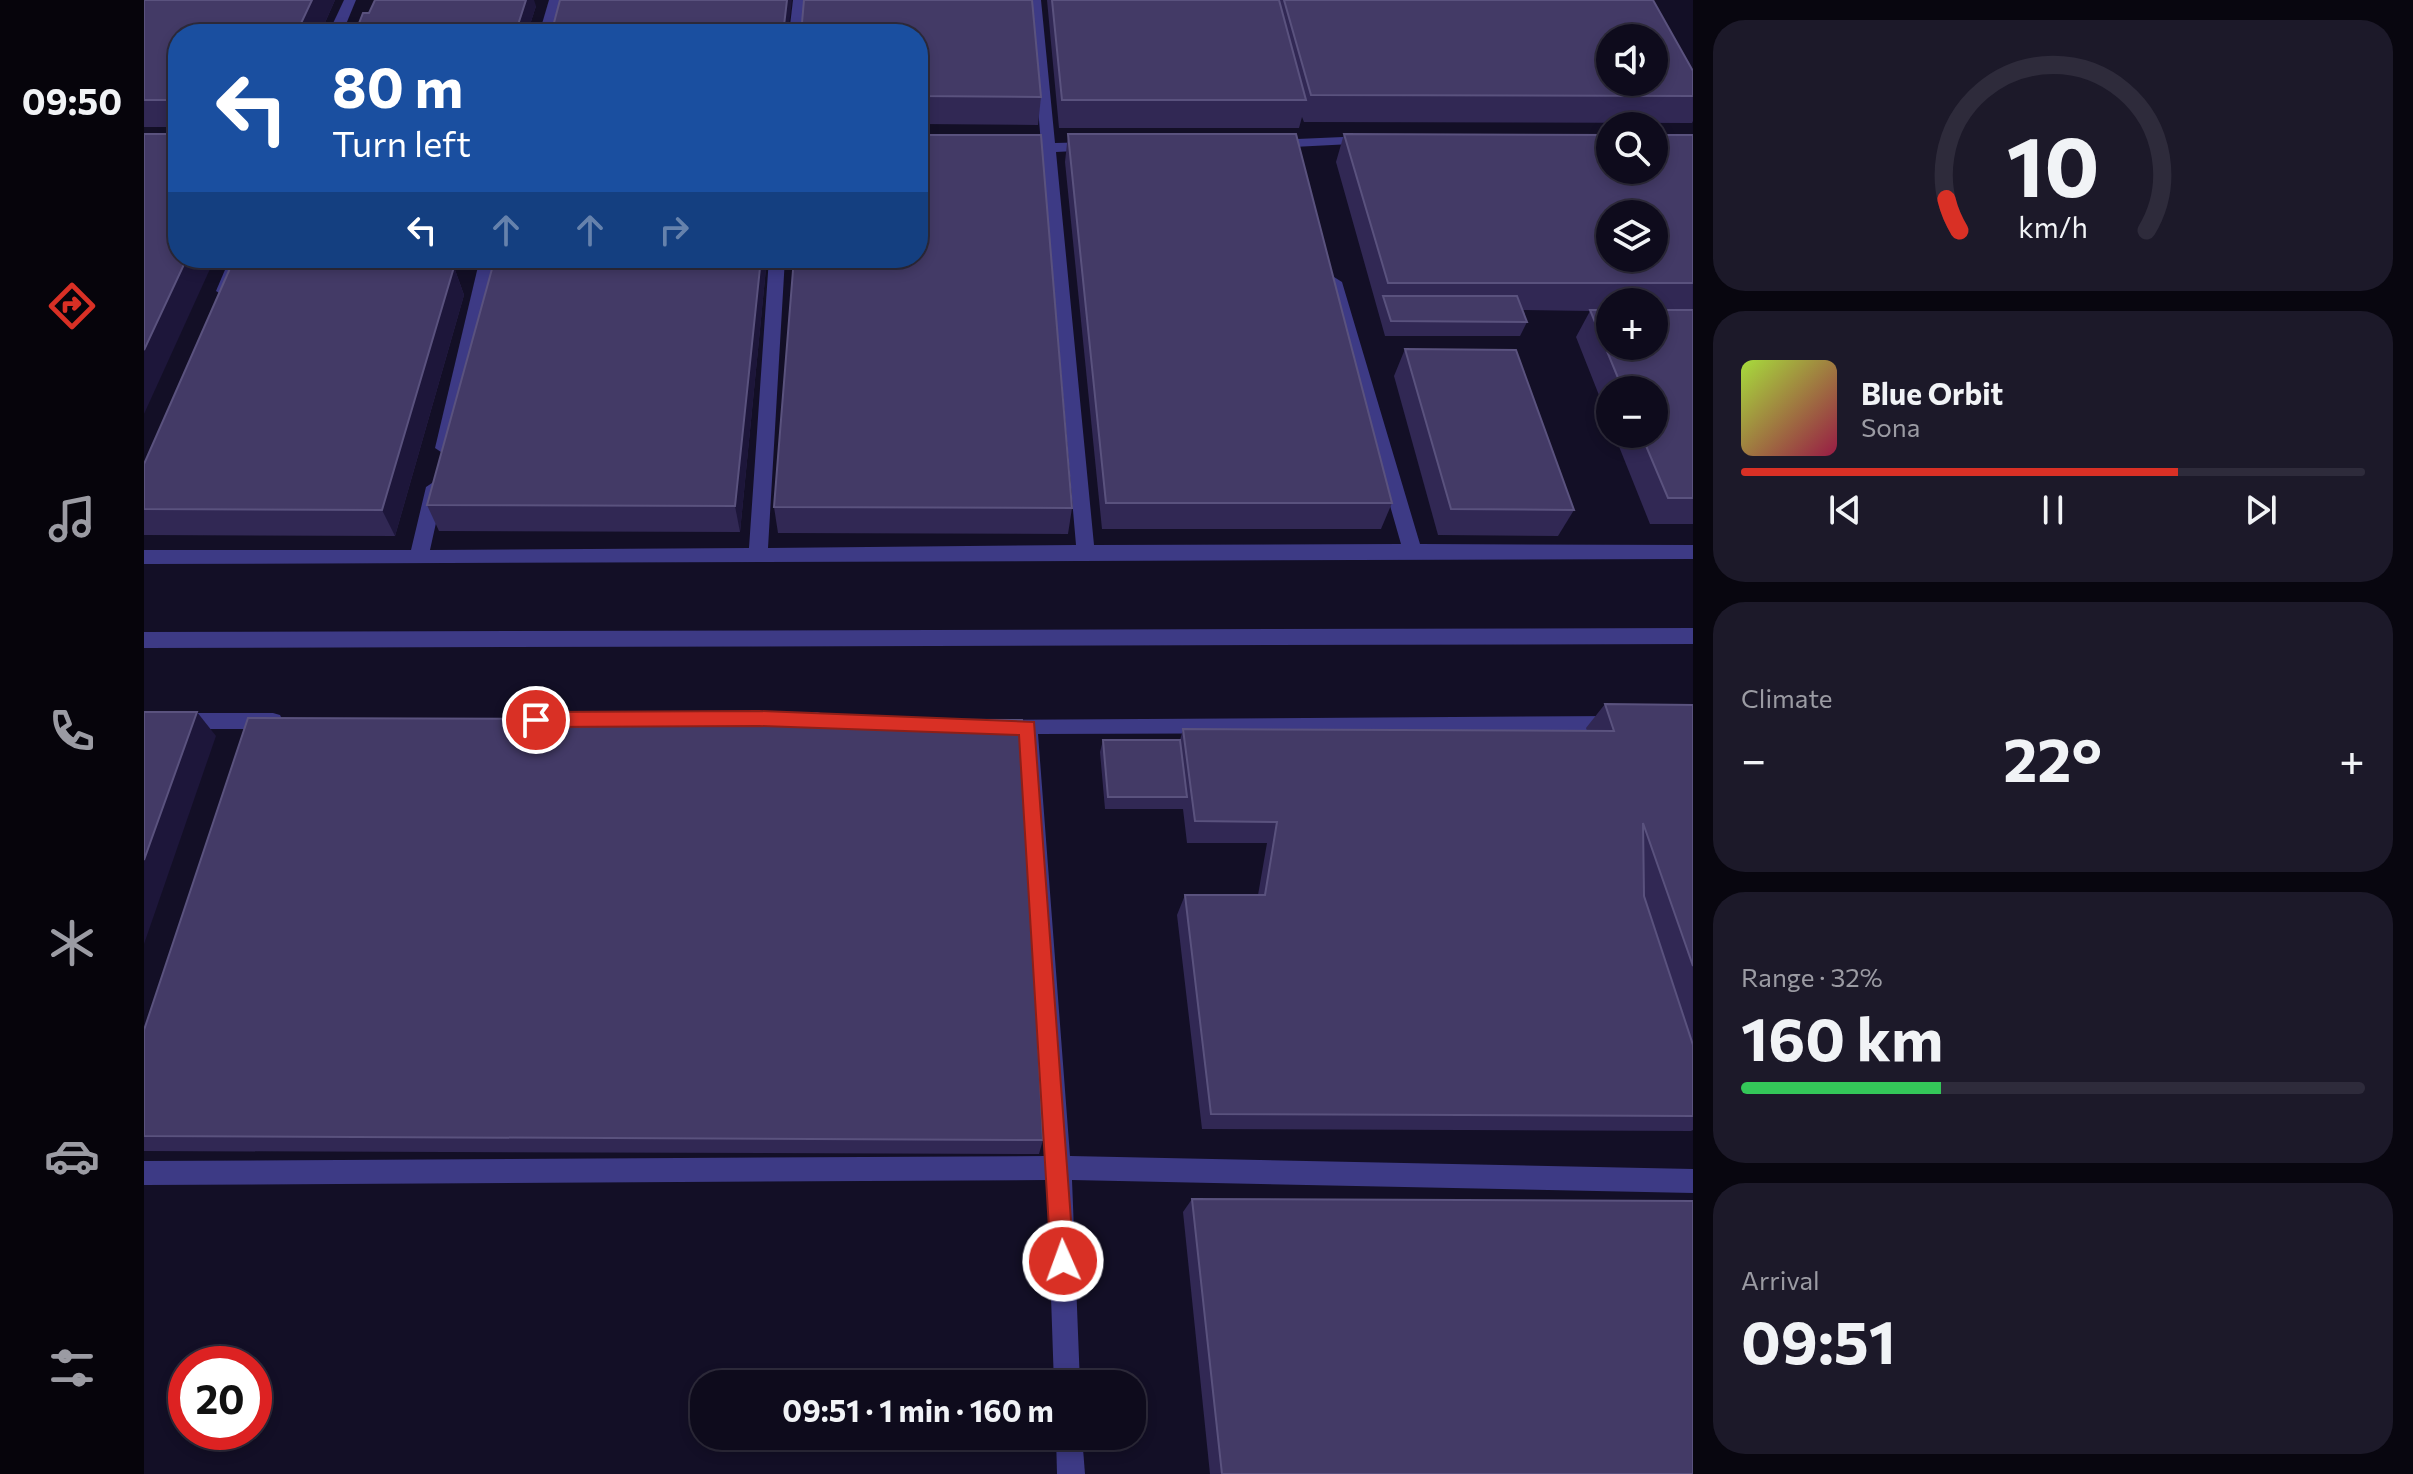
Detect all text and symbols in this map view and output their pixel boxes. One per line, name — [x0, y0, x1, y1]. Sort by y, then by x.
map controls — [1596, 24, 1668, 448]
button: sound — [1596, 24, 1668, 96]
text: 80 m — [332, 51, 463, 120]
icon: left — [200, 56, 304, 160]
text: 09:50 — [22, 78, 122, 122]
button: search — [1596, 112, 1668, 184]
text: 10 — [2007, 112, 2099, 214]
text: Turn left — [332, 120, 471, 164]
button: layers — [1596, 200, 1668, 272]
icon: left — [400, 208, 444, 252]
icon: ahead — [484, 208, 528, 252]
icon: ahead — [568, 208, 612, 252]
icon: right — [652, 208, 696, 252]
text: km/h — [2018, 210, 2088, 245]
icon: directions — [44, 278, 100, 334]
button: + — [1596, 288, 1668, 360]
text: Blue Orbit — [1861, 374, 2003, 411]
button: − — [1596, 376, 1668, 448]
text: Sona — [1861, 411, 1920, 442]
icon: previous — [1823, 488, 1867, 532]
icon: pause — [2031, 488, 2075, 532]
icon: next — [2239, 488, 2283, 532]
icon: music — [44, 491, 100, 547]
text: Climate — [1741, 682, 1833, 713]
pin — [502, 686, 570, 754]
icon: arrive — [514, 698, 558, 742]
icon: phone — [44, 703, 100, 759]
text: 22° — [2003, 721, 2102, 794]
text: − — [1741, 731, 1766, 785]
text: + — [2339, 731, 2365, 785]
icon: climate — [44, 915, 100, 971]
text: Range · 32% — [1741, 961, 1883, 992]
text: 160 km — [1741, 1000, 1943, 1073]
icon: car — [44, 1128, 100, 1184]
position arrow — [1021, 1219, 1105, 1303]
text: Arrival — [1741, 1264, 1820, 1295]
text: 09:51 — [1741, 1303, 1896, 1376]
icon: filters — [44, 1340, 100, 1396]
speed limit sign: 20 — [168, 1346, 272, 1450]
text: 09:51 · 1 min · 160 m — [782, 1391, 1054, 1428]

